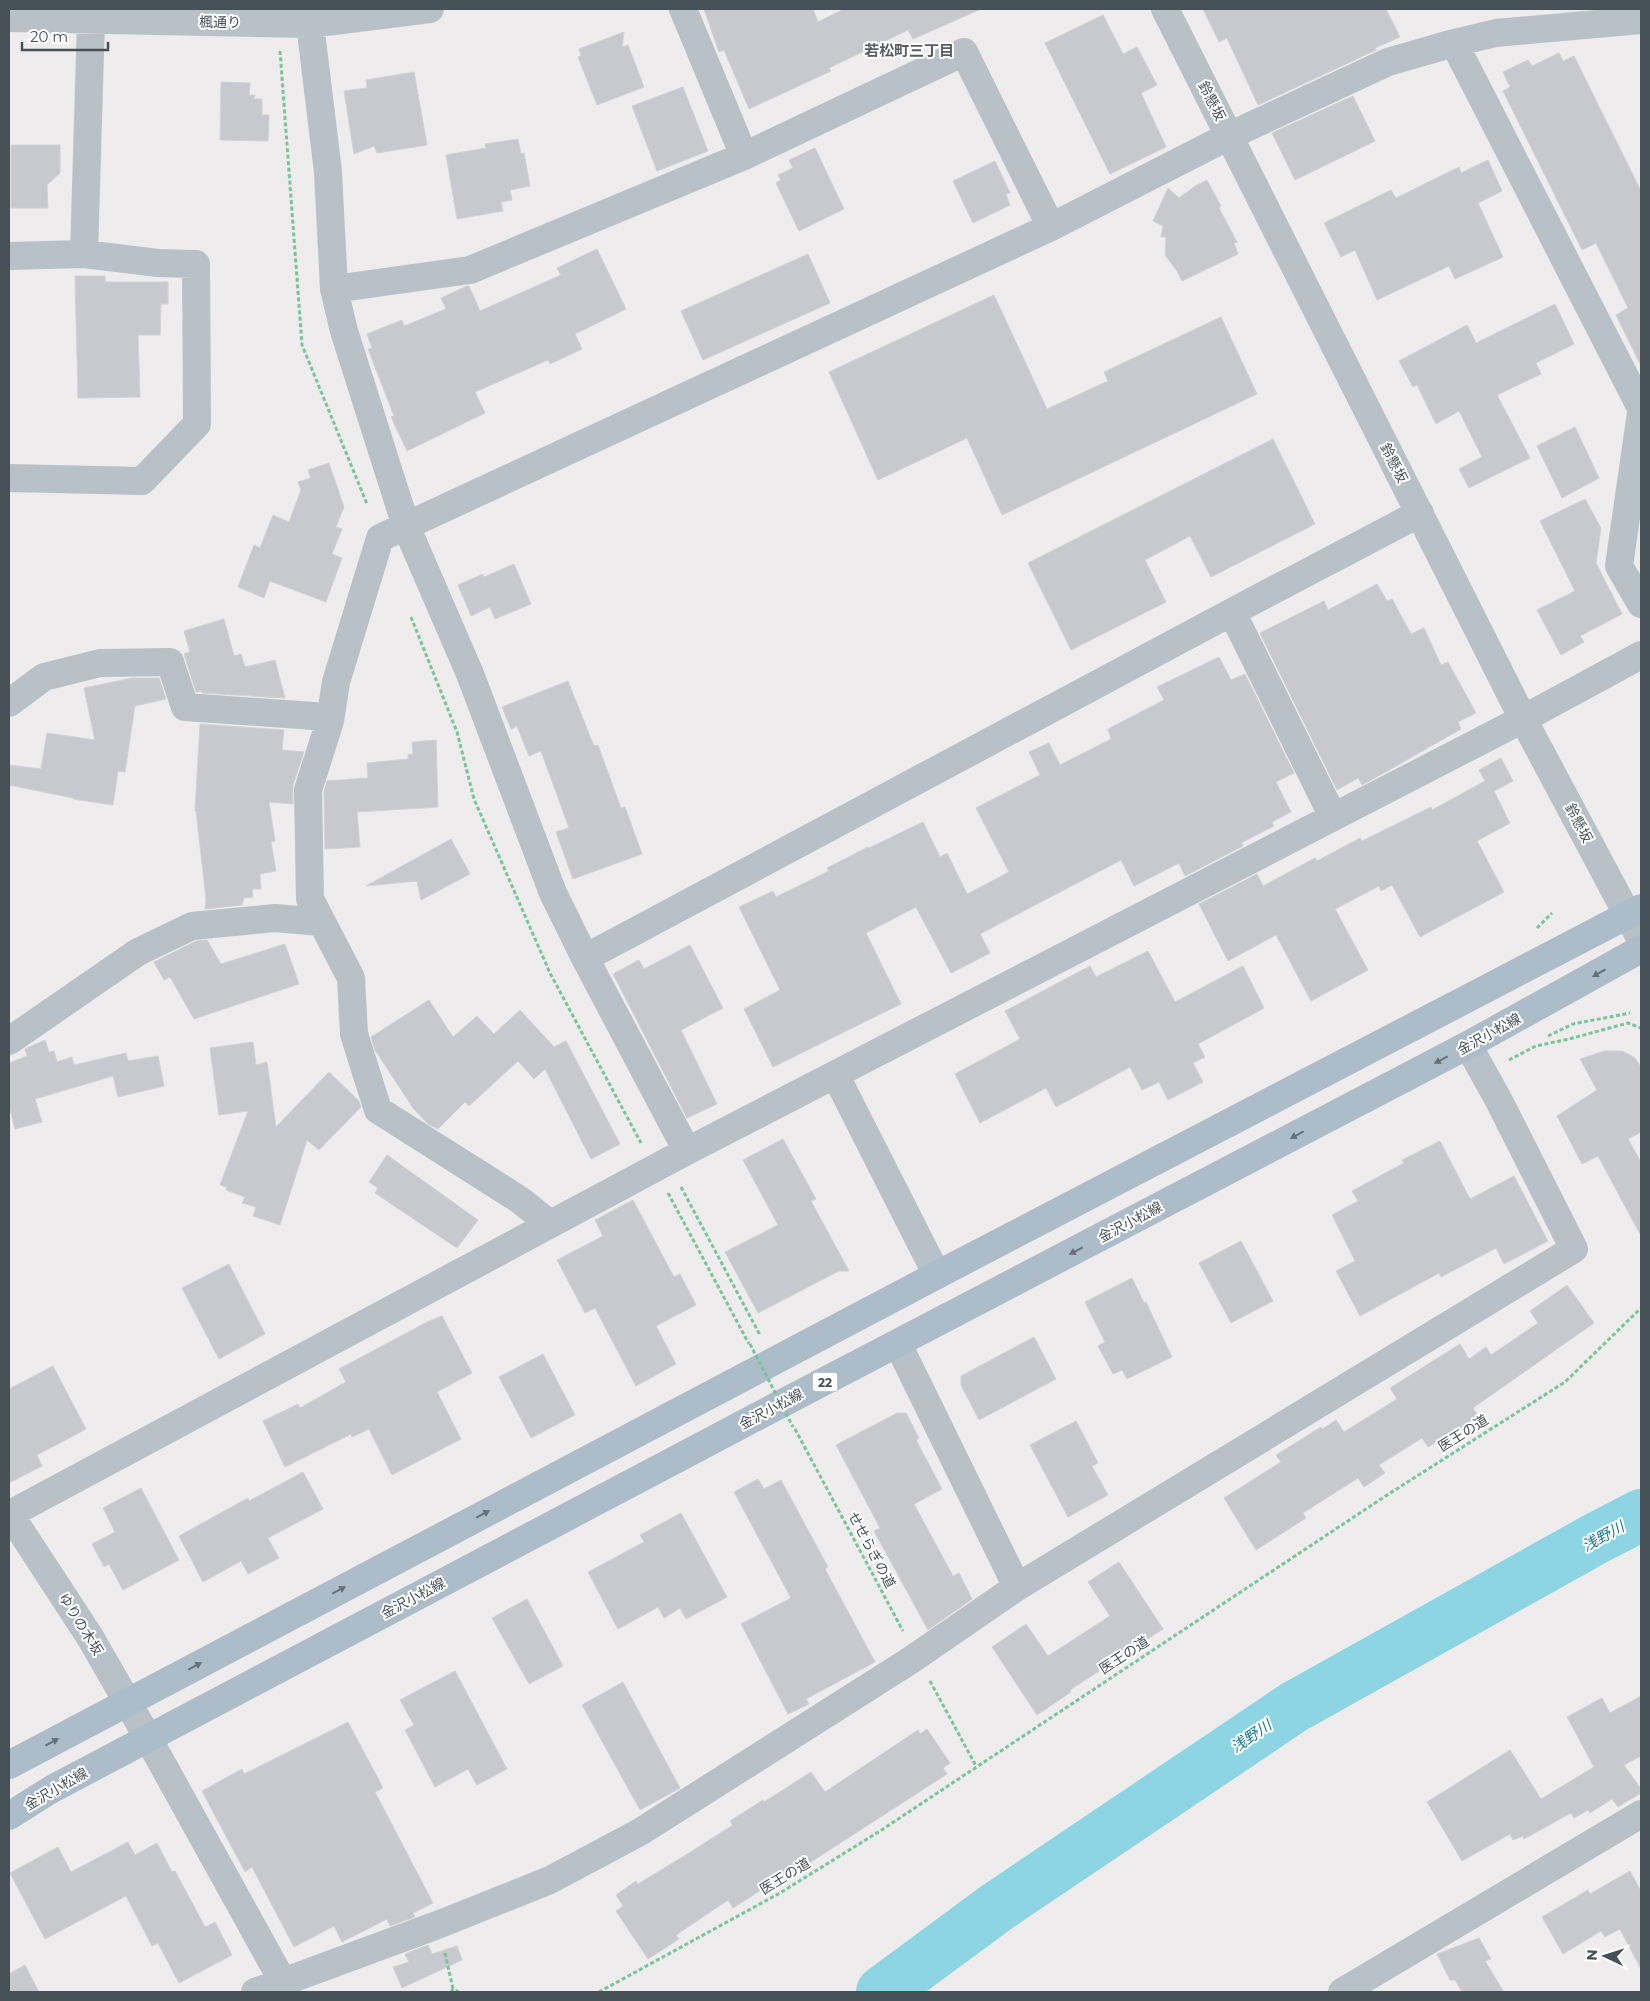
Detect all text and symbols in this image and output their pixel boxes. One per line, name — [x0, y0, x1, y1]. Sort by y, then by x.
street label: 楓通り — [199, 13, 241, 31]
scale bar — [22, 20, 109, 52]
text: 20 m — [30, 27, 68, 46]
district label: 若松町三丁目 — [864, 41, 954, 60]
street label: 鈴懸坂 — [1194, 78, 1230, 124]
street label: 鈴懸坂 — [1376, 440, 1412, 486]
street label: 鈴懸坂 — [1561, 800, 1597, 846]
one-way arrow — [1592, 968, 1605, 977]
street label: 金沢小松線 — [1454, 1009, 1524, 1059]
one-way arrow — [1434, 1056, 1448, 1064]
one-way arrow — [1290, 1131, 1304, 1139]
street label: 金沢小松線 — [1095, 1198, 1165, 1246]
one-way arrow — [1068, 1247, 1083, 1255]
road number: 22 — [812, 1372, 838, 1391]
street label: 金沢小松線 — [736, 1385, 806, 1433]
street label: 医王の道 — [1434, 1411, 1492, 1455]
street label: せせらぎの道 — [844, 1509, 900, 1591]
one-way arrow — [476, 1510, 489, 1519]
water label: 浅野川 — [1579, 1516, 1629, 1555]
street label: 金沢小松線 — [378, 1574, 448, 1622]
one-way arrow — [332, 1586, 346, 1594]
street label: ゆりの木坂 — [55, 1590, 107, 1658]
street label: 医王の道 — [1096, 1632, 1152, 1678]
one-way arrow — [188, 1662, 202, 1670]
water label: 浅野川 — [1227, 1714, 1277, 1756]
one-way arrow — [45, 1738, 58, 1747]
street label: 金沢小松線 — [21, 1764, 91, 1814]
street label: 医王の道 — [756, 1854, 814, 1898]
north arrow — [1580, 1931, 1630, 1981]
text: N — [1583, 1949, 1601, 1961]

